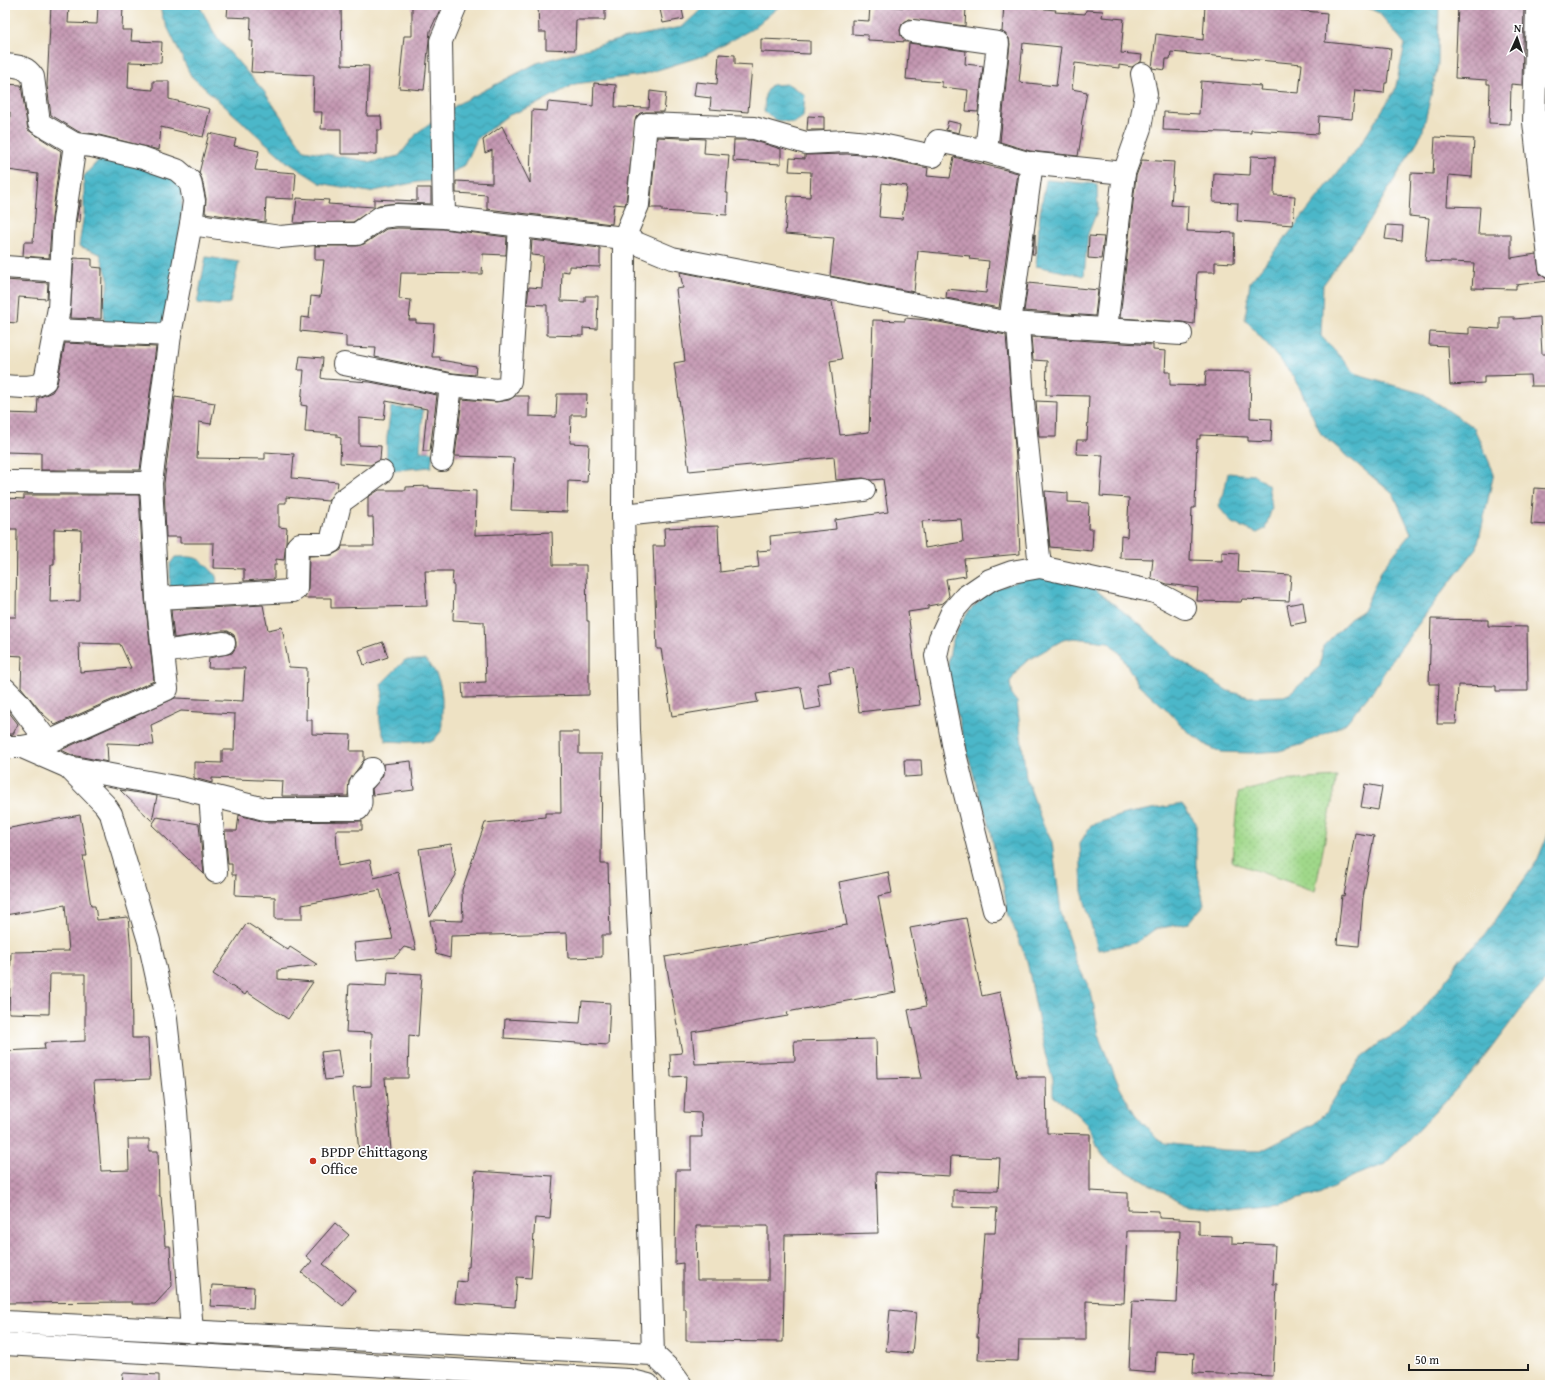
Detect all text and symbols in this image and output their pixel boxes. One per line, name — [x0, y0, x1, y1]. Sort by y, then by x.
north arrow — [1497, 18, 1537, 58]
text: N — [1513, 20, 1522, 36]
place label: BPDP Chittagong Office — [321, 1141, 428, 1179]
marker: BPDP Chittagong Office — [308, 1156, 318, 1166]
scale bar — [1409, 1346, 1528, 1372]
text: 50 m — [1415, 1351, 1439, 1368]

